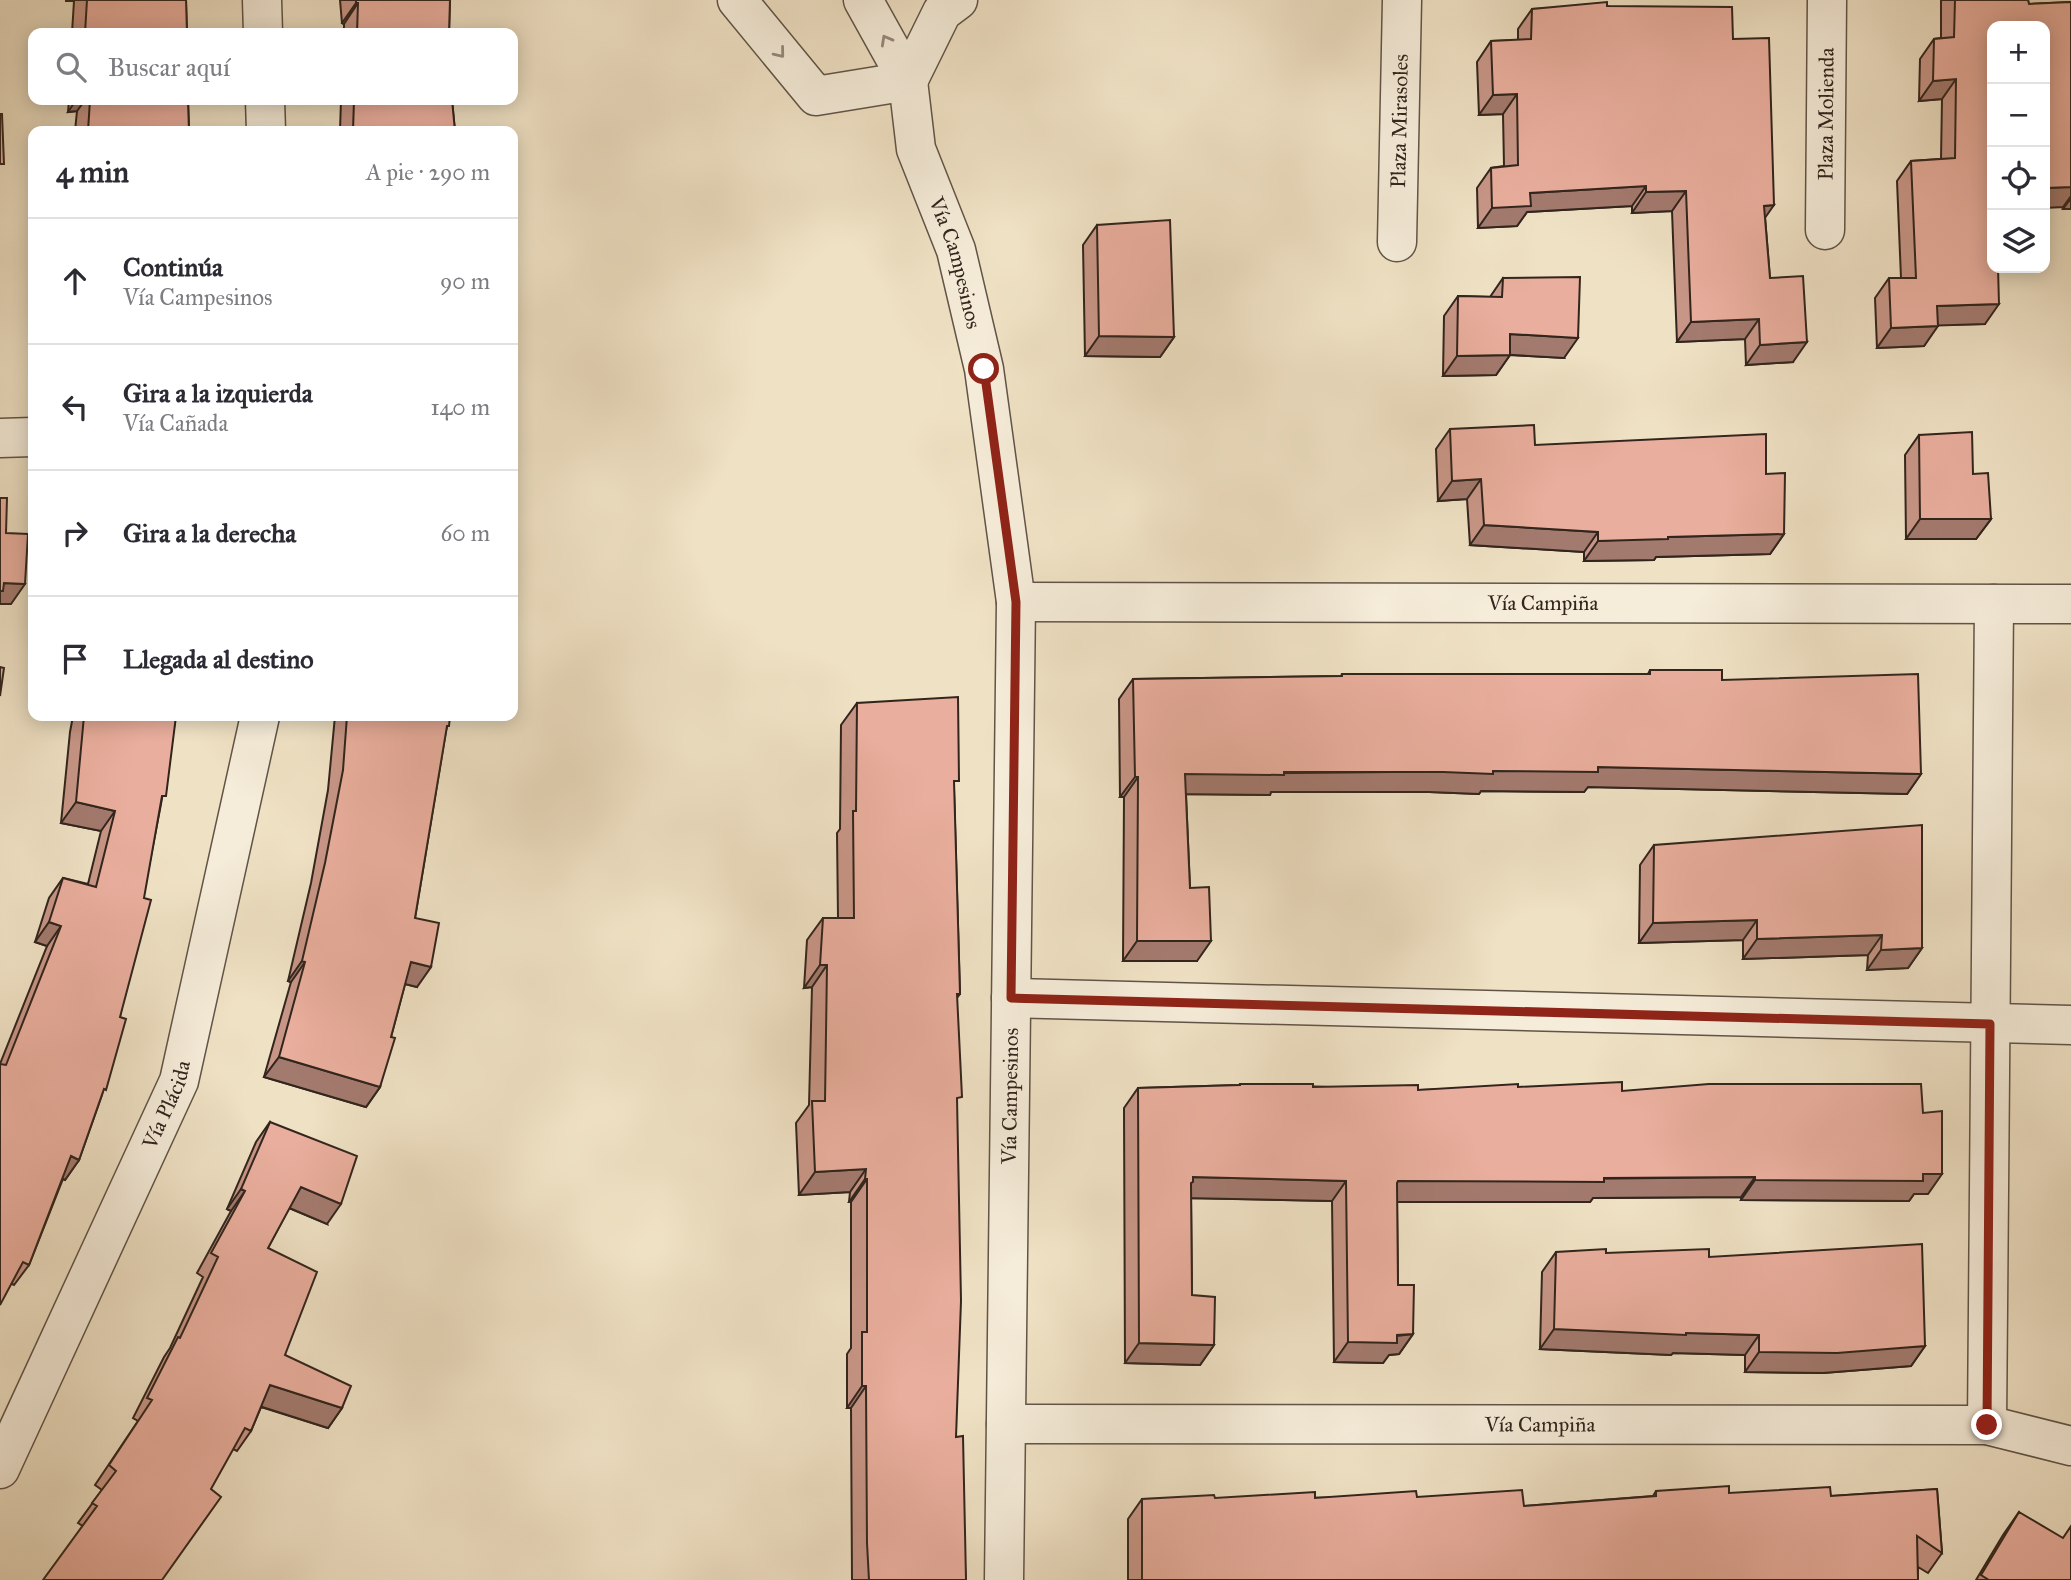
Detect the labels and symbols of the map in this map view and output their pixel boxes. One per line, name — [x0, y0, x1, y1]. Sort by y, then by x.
one-way arrow — [881, 35, 894, 48]
one-way arrow — [772, 45, 785, 57]
street label: Plaza Molienda — [1812, 47, 1840, 180]
street label: Plaza Mirasoles — [1385, 54, 1414, 188]
street label: Vía Campesinos — [923, 192, 987, 331]
route start — [968, 353, 999, 384]
street label: Vía Campiña — [1487, 590, 1598, 616]
street label: Vía Campesinos — [996, 1028, 1024, 1165]
street label: Vía Plácida — [136, 1058, 196, 1154]
route end — [1971, 1409, 2002, 1440]
street label: Vía Campiña — [1484, 1411, 1595, 1438]

